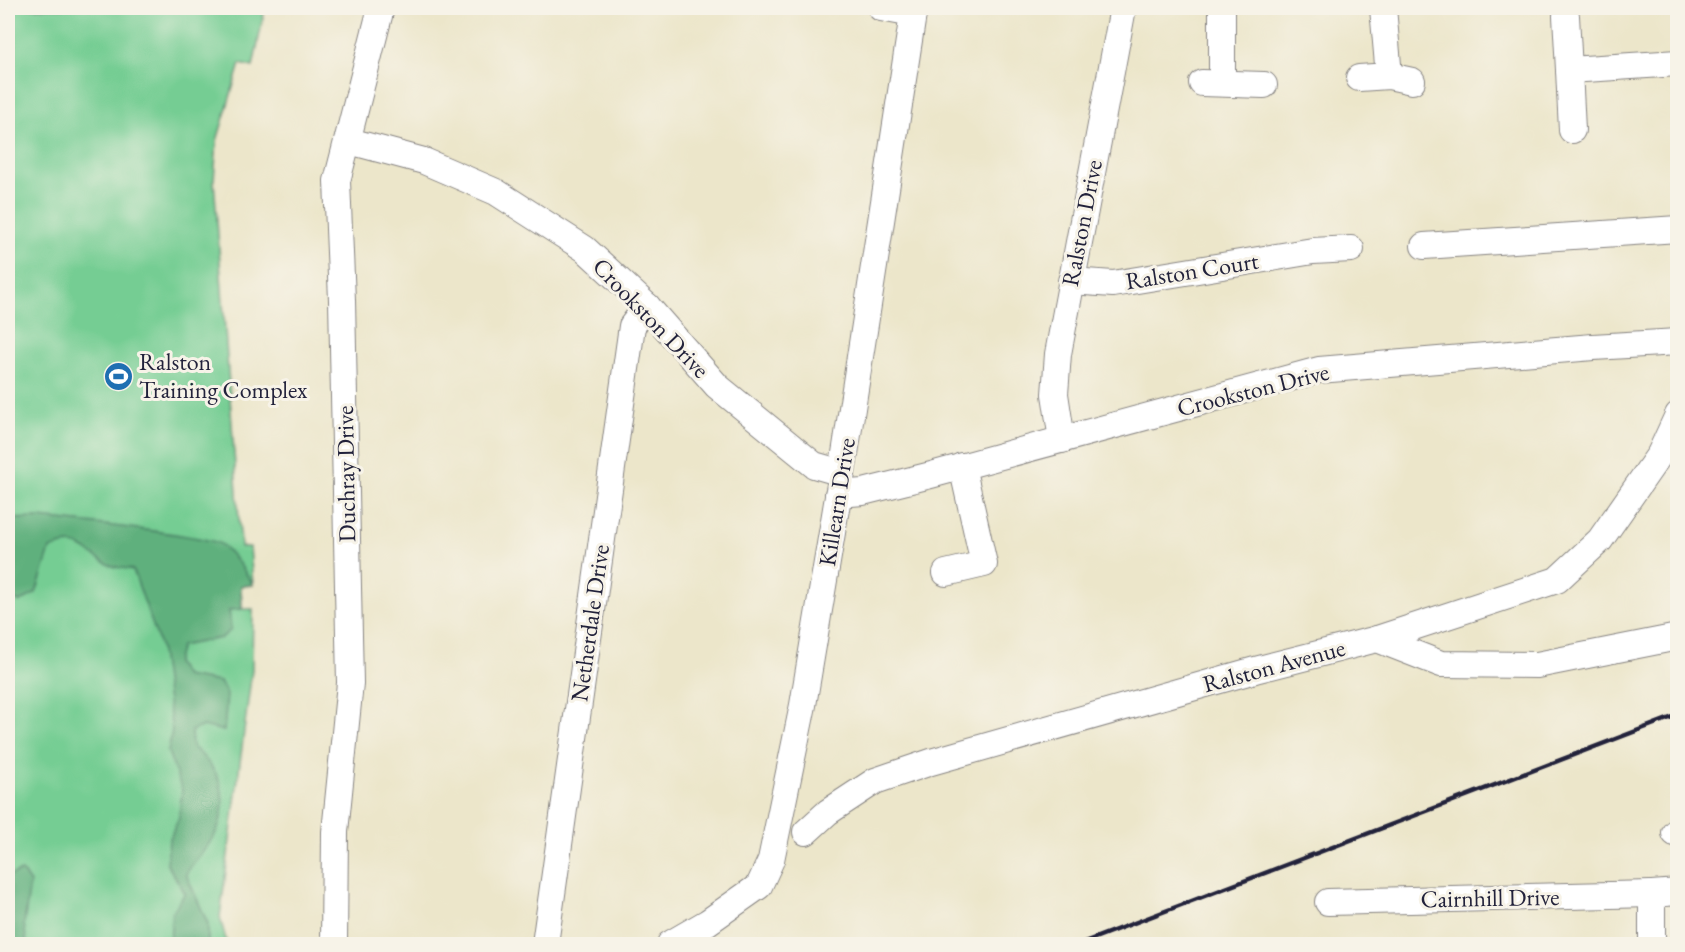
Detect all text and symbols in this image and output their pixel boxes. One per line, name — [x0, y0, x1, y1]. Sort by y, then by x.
street label: Ralston Drive — [1054, 157, 1109, 289]
street label: Ralston Court — [1123, 245, 1261, 296]
street label: Crookston Drive — [586, 251, 717, 384]
place label: Ralston Training Complex — [139, 346, 308, 405]
street label: Crookston Drive — [1174, 356, 1332, 423]
sports icon: Ralston Training Complex — [102, 360, 134, 392]
street label: Duchray Drive — [329, 405, 362, 543]
street label: Killearn Drive — [811, 436, 862, 568]
street label: Netherdale Drive — [563, 542, 616, 704]
street label: Ralston Avenue — [1199, 632, 1348, 699]
street label: Cairnhill Drive — [1420, 881, 1560, 914]

